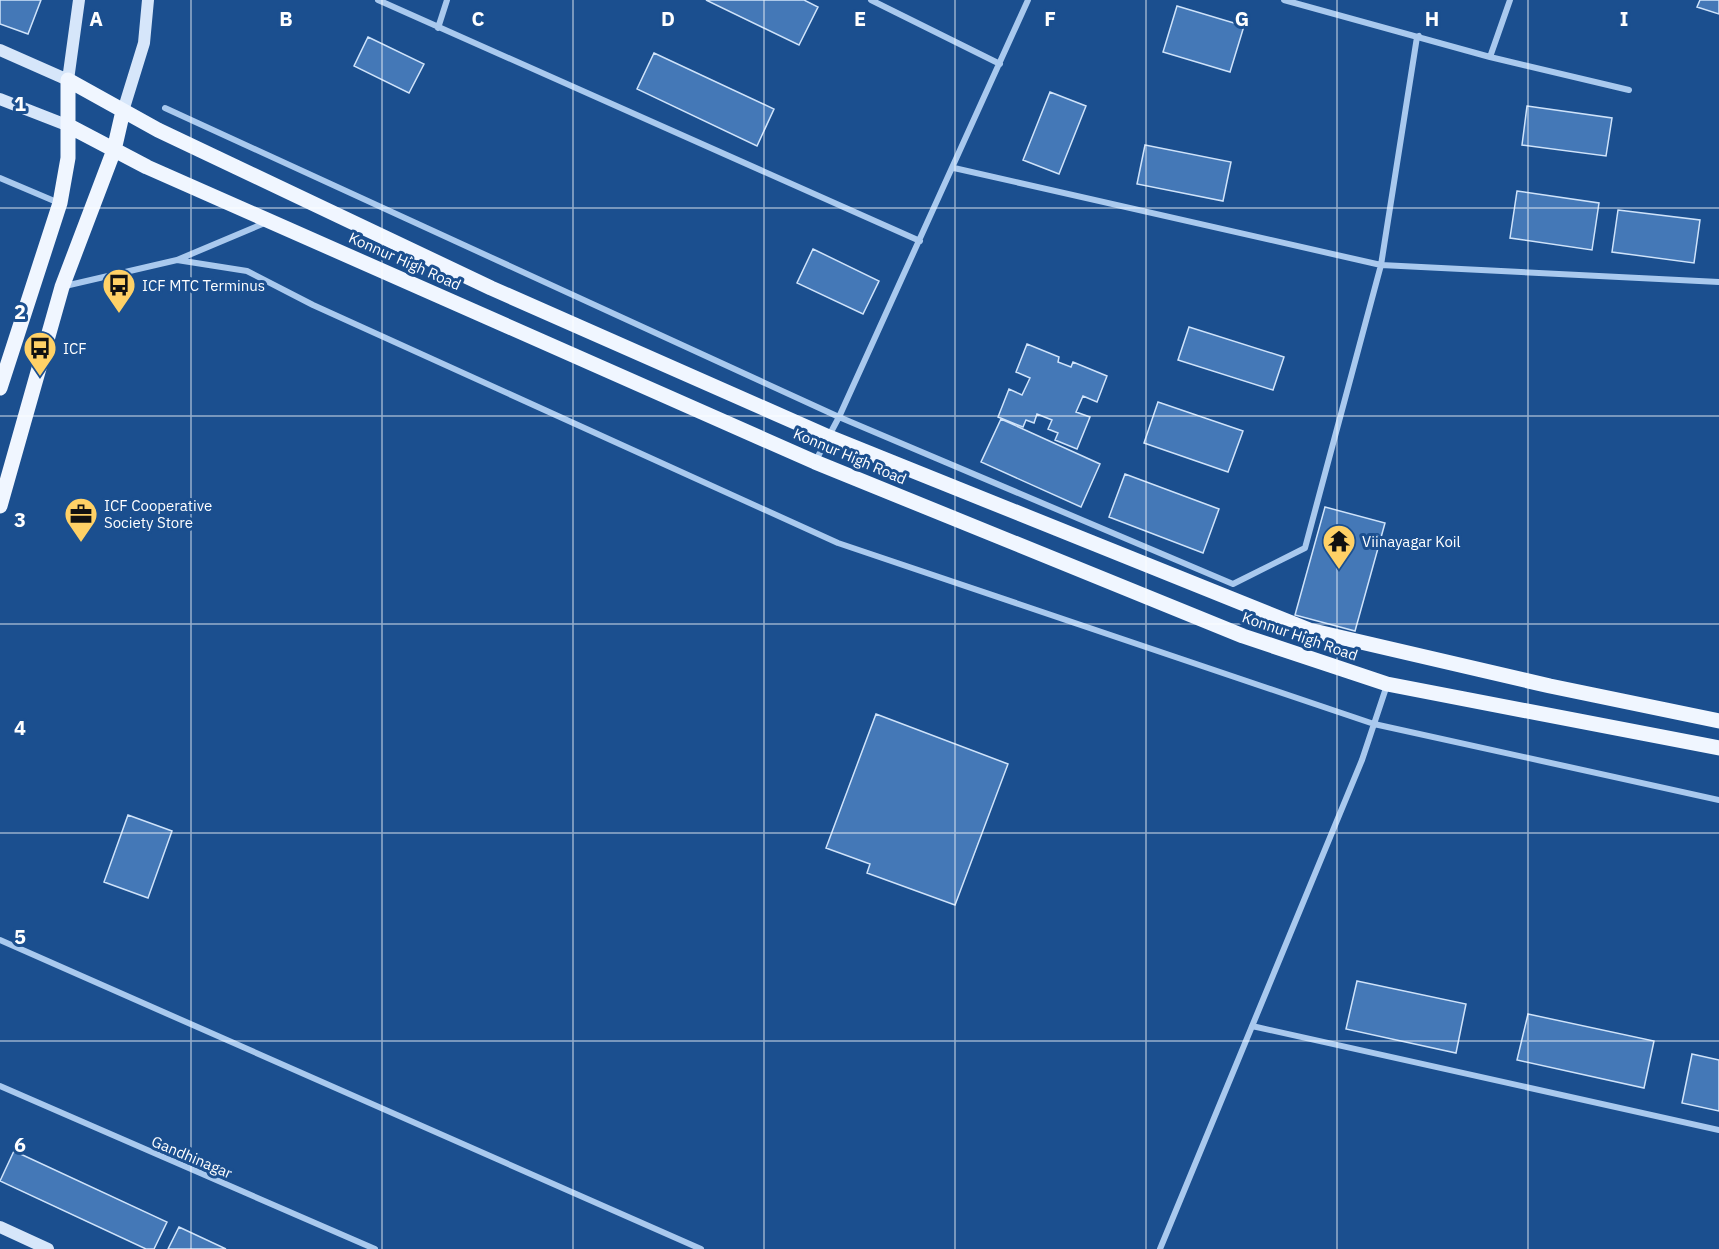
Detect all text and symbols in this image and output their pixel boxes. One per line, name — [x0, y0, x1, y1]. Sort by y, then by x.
text: A — [89, 5, 103, 32]
text: B — [279, 5, 293, 32]
text: C — [471, 5, 485, 32]
text: D — [661, 5, 675, 32]
text: E — [854, 5, 866, 32]
text: F — [1044, 5, 1056, 32]
text: G — [1235, 5, 1249, 32]
text: H — [1425, 5, 1439, 32]
text: I — [1620, 5, 1628, 32]
text: 1 — [14, 90, 26, 117]
street label: Konnur High Road — [346, 228, 464, 294]
bus stop icon: ICF MTC Terminus — [101, 267, 137, 314]
place label: ICF MTC Terminus — [142, 276, 265, 295]
text: 2 — [14, 298, 26, 325]
bus stop icon: ICF — [22, 330, 58, 377]
place label: ICF — [63, 339, 87, 358]
street label: Konnur High Road — [791, 424, 909, 488]
office icon: ICF Cooperative Society Store — [63, 496, 99, 543]
place label: ICF Cooperative Society Store — [104, 496, 212, 532]
text: 3 — [14, 506, 26, 533]
temple icon: Viinayagar Koil — [1321, 523, 1357, 570]
place label: Viinayagar Koil — [1362, 532, 1461, 551]
street label: Konnur High Road — [1240, 607, 1360, 665]
text: 4 — [14, 714, 26, 741]
text: 5 — [14, 923, 26, 950]
text: 6 — [14, 1131, 26, 1158]
street label: Gandhinagar — [149, 1131, 236, 1183]

